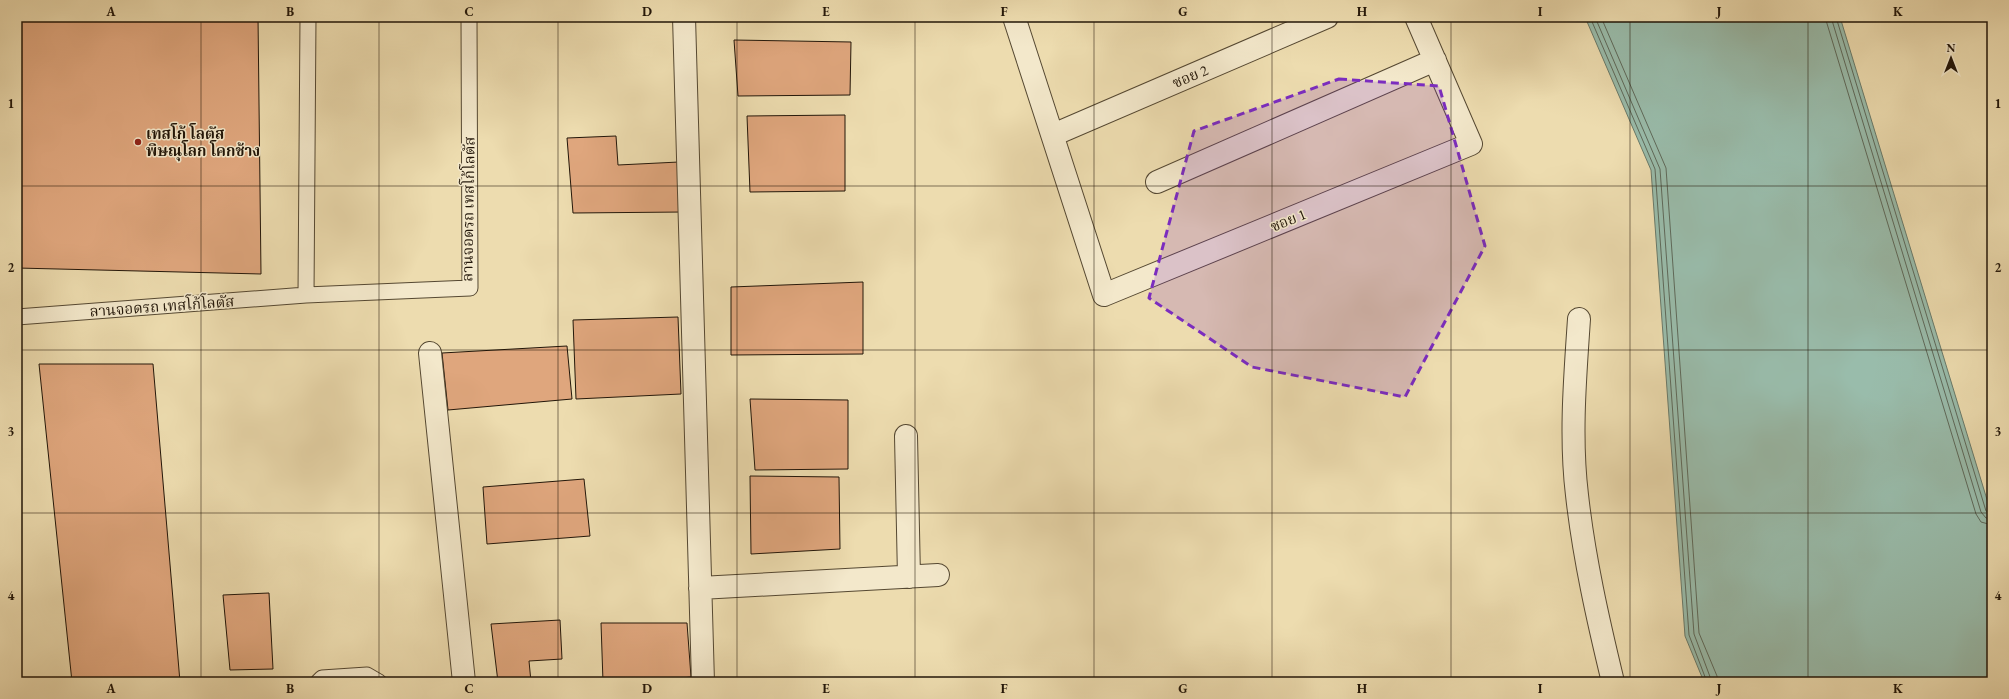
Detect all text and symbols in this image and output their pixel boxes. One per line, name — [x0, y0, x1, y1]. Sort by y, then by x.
text: A — [105, 3, 116, 20]
text: B — [286, 3, 294, 20]
text: C — [464, 3, 474, 20]
text: D — [642, 3, 652, 20]
text: E — [822, 3, 830, 20]
text: F — [1000, 3, 1008, 20]
text: G — [1178, 3, 1188, 20]
text: H — [1357, 3, 1368, 20]
text: I — [1538, 3, 1543, 20]
text: J — [1715, 3, 1722, 20]
text: K — [1893, 3, 1904, 20]
north arrow — [1931, 38, 1971, 78]
text: N — [1947, 41, 1956, 55]
street label: ซอย 2 — [1169, 60, 1211, 92]
text: 1 — [8, 95, 15, 112]
text: 1 — [1995, 95, 2002, 112]
place label: เทสโก้ โลตัส พิษณุโลก โคกช้าง — [146, 123, 260, 162]
street label: ลานจอดรถ เทสโก้โลตัส — [456, 136, 479, 282]
marker: เทสโก้ โลตัส พิษณุโลก โคกช้าง — [133, 137, 143, 147]
street label: ซอย 1 — [1267, 204, 1309, 236]
text: 2 — [8, 259, 15, 276]
text: 2 — [1995, 259, 2002, 276]
street label: ลานจอดรถ เทสโก้โลตัส — [89, 290, 235, 321]
text: 3 — [8, 423, 15, 440]
text: 3 — [1995, 423, 2002, 440]
text: 4 — [8, 587, 15, 604]
text: 4 — [1995, 587, 2002, 604]
text: A — [105, 680, 116, 697]
text: B — [286, 680, 294, 697]
text: C — [464, 680, 474, 697]
text: D — [642, 680, 652, 697]
text: E — [822, 680, 830, 697]
text: F — [1000, 680, 1008, 697]
text: G — [1178, 680, 1188, 697]
text: H — [1357, 680, 1368, 697]
text: I — [1538, 680, 1543, 697]
text: J — [1715, 680, 1722, 697]
text: K — [1893, 680, 1904, 697]

